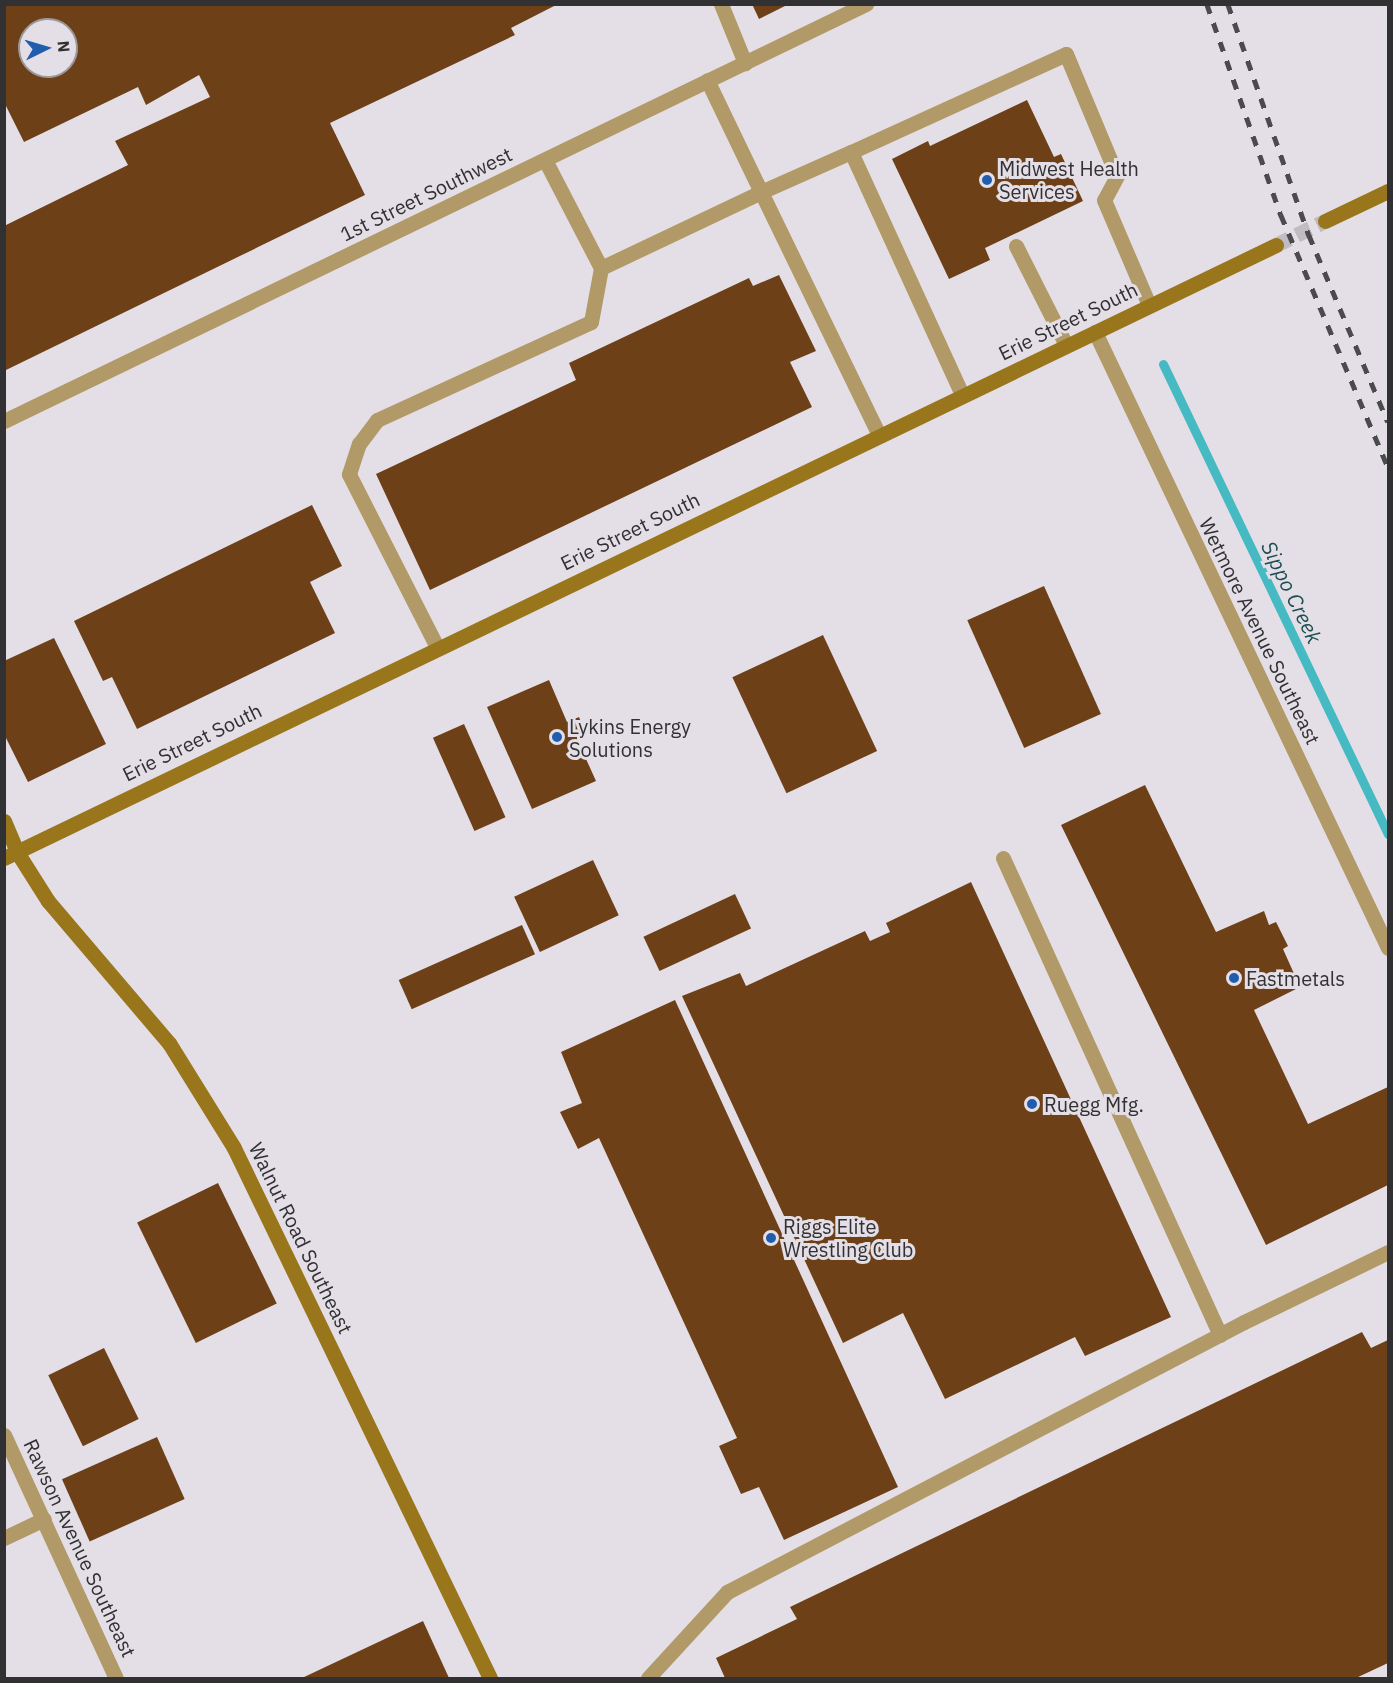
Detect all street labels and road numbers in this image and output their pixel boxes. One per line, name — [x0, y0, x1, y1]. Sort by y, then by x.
street label: 1st Street Southwest — [336, 142, 516, 246]
street label: Erie Street South — [995, 277, 1141, 365]
street label: Erie Street South — [557, 487, 703, 575]
street label: Wetmore Avenue Southeast — [1195, 514, 1325, 748]
street label: Erie Street South — [119, 698, 265, 786]
street label: Walnut Road Southeast — [244, 1138, 358, 1338]
street label: Rawson Avenue Southeast — [19, 1435, 141, 1661]

